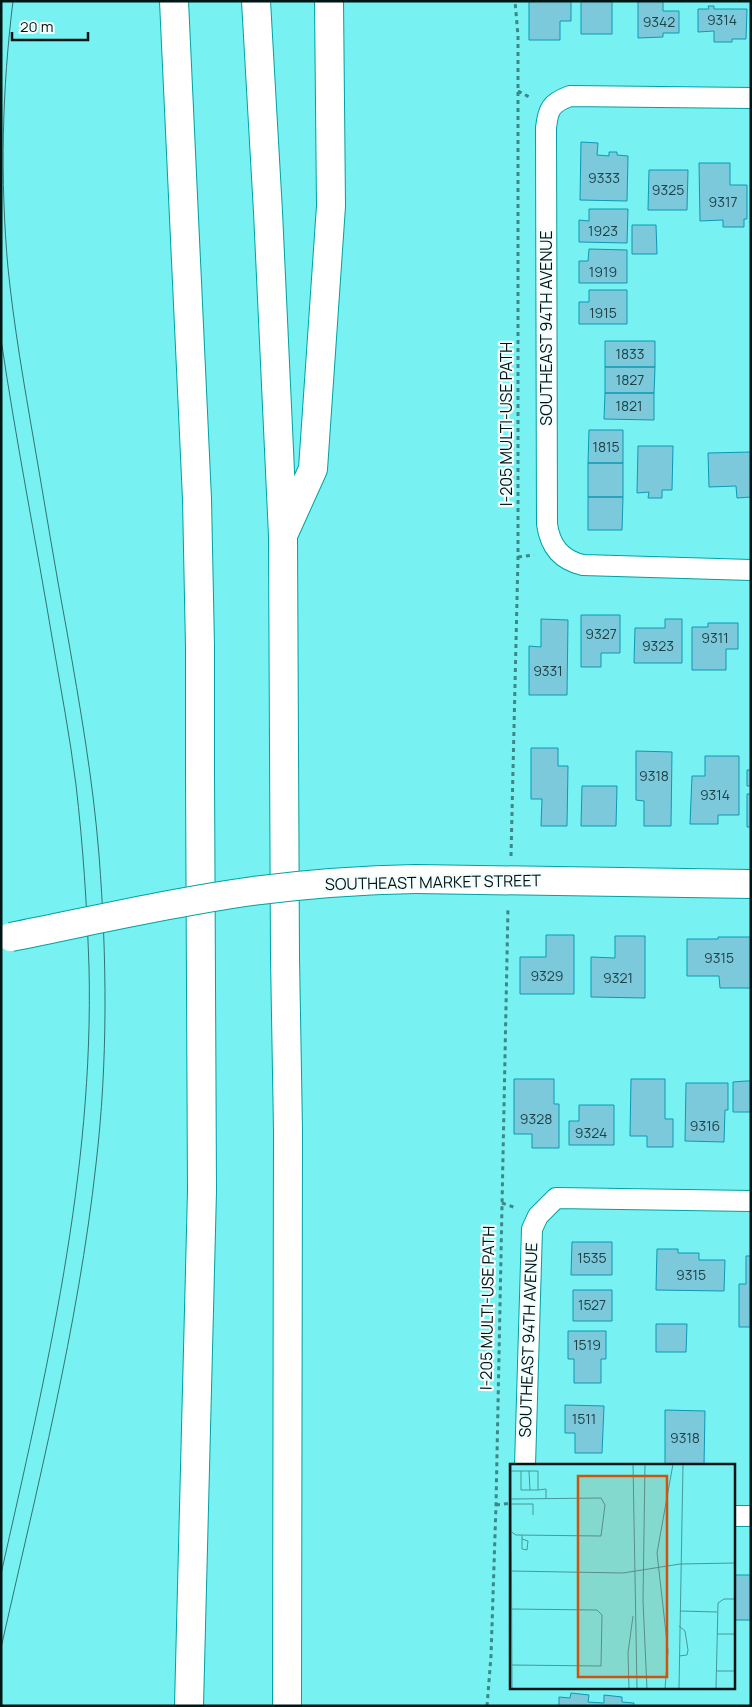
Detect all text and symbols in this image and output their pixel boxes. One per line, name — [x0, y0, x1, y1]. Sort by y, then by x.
scale bar — [12, 10, 89, 42]
house number: 9314 — [707, 10, 737, 29]
house number: 9342 — [643, 12, 675, 31]
text: 20 m — [20, 16, 53, 37]
house number: 9333 — [588, 168, 620, 187]
house number: 9325 — [652, 180, 684, 199]
house number: 9317 — [709, 192, 737, 211]
house number: 1923 — [588, 221, 618, 240]
street label: SOUTHEAST 94TH AVENUE — [535, 230, 557, 426]
house number: 1919 — [589, 262, 617, 281]
house number: 1915 — [589, 303, 617, 322]
street label: I-205 MULTI-USE PATH — [495, 342, 517, 506]
house number: 1833 — [615, 344, 645, 363]
house number: 1827 — [616, 370, 644, 389]
house number: 1821 — [615, 396, 643, 415]
house number: 1815 — [592, 437, 620, 456]
house number: 9327 — [585, 624, 617, 643]
house number: 9311 — [701, 628, 729, 647]
house number: 9323 — [642, 636, 674, 655]
house number: 9331 — [533, 661, 563, 680]
house number: 9318 — [639, 766, 669, 785]
house number: 9314 — [700, 785, 730, 804]
street label: SOUTHEAST MARKET STREET — [325, 869, 542, 895]
house number: 9315 — [704, 948, 734, 967]
house number: 9329 — [530, 966, 564, 985]
house number: 9321 — [603, 968, 633, 987]
house number: 9328 — [520, 1109, 552, 1128]
house number: 9316 — [690, 1116, 720, 1135]
house number: 9324 — [575, 1123, 607, 1142]
street label: I-205 MULTI-USE PATH — [475, 1226, 499, 1390]
street label: SOUTHEAST 94TH AVENUE — [514, 1242, 542, 1438]
house number: 1535 — [577, 1248, 607, 1267]
house number: 9315 — [676, 1265, 706, 1284]
house number: 1527 — [578, 1295, 606, 1314]
house number: 1519 — [573, 1335, 601, 1354]
house number: 1511 — [572, 1409, 596, 1428]
house number: 9318 — [670, 1428, 700, 1447]
inset map — [510, 1464, 734, 1690]

